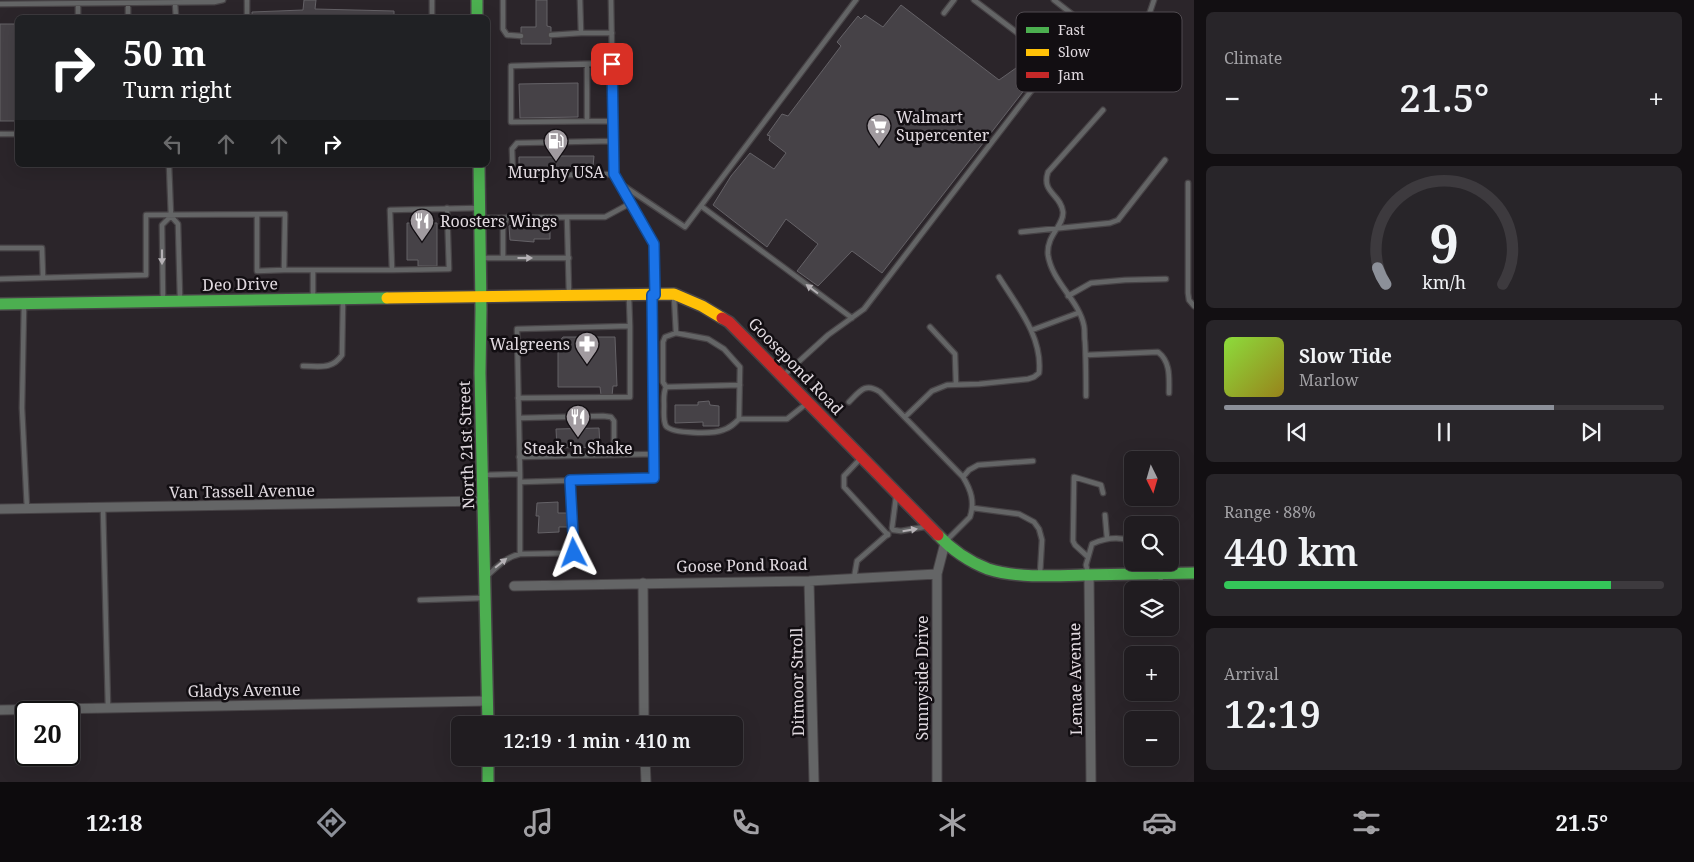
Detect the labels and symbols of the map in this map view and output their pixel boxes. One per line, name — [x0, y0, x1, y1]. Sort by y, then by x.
legend — [1016, 12, 1182, 92]
text: Fast — [1058, 20, 1085, 39]
text: Slow — [1058, 42, 1091, 61]
pin — [591, 43, 633, 85]
text: Jam — [1057, 65, 1084, 84]
place label: Walmart Supercenter — [896, 106, 990, 146]
supermarket icon: Walmart Supercenter — [866, 113, 892, 147]
fuel station icon: Murphy USA — [543, 128, 569, 162]
place label: Murphy USA — [508, 161, 605, 183]
restaurant icon: Roosters Wings — [409, 208, 435, 242]
place label: Roosters Wings — [440, 210, 557, 232]
one-way arrow — [158, 249, 166, 265]
one-way arrow — [517, 254, 533, 262]
street label: Deo Drive — [202, 272, 278, 296]
one-way arrow — [805, 284, 819, 294]
street label: Goosepond Road — [744, 312, 848, 420]
pharmacy icon: Walgreens — [574, 331, 600, 365]
place label: Walgreens — [490, 333, 570, 355]
street label: North 21st Street — [453, 380, 479, 510]
restaurant icon: Steak 'n Shake — [565, 404, 591, 438]
place label: Steak 'n Shake — [524, 437, 632, 459]
north arrow — [1124, 451, 1179, 506]
street label: Van Tassell Avenue — [169, 479, 315, 503]
one-way arrow — [902, 525, 918, 533]
position arrow — [547, 526, 599, 578]
street label: Goose Pond Road — [676, 553, 808, 577]
one-way arrow — [494, 558, 507, 569]
street label: Sunnyside Drive — [911, 615, 933, 741]
street label: Lemae Avenue — [1063, 623, 1087, 735]
street label: Ditmoor Stroll — [785, 627, 809, 737]
street label: Gladys Avenue — [187, 678, 301, 702]
speed limit sign: 20 — [15, 701, 80, 766]

